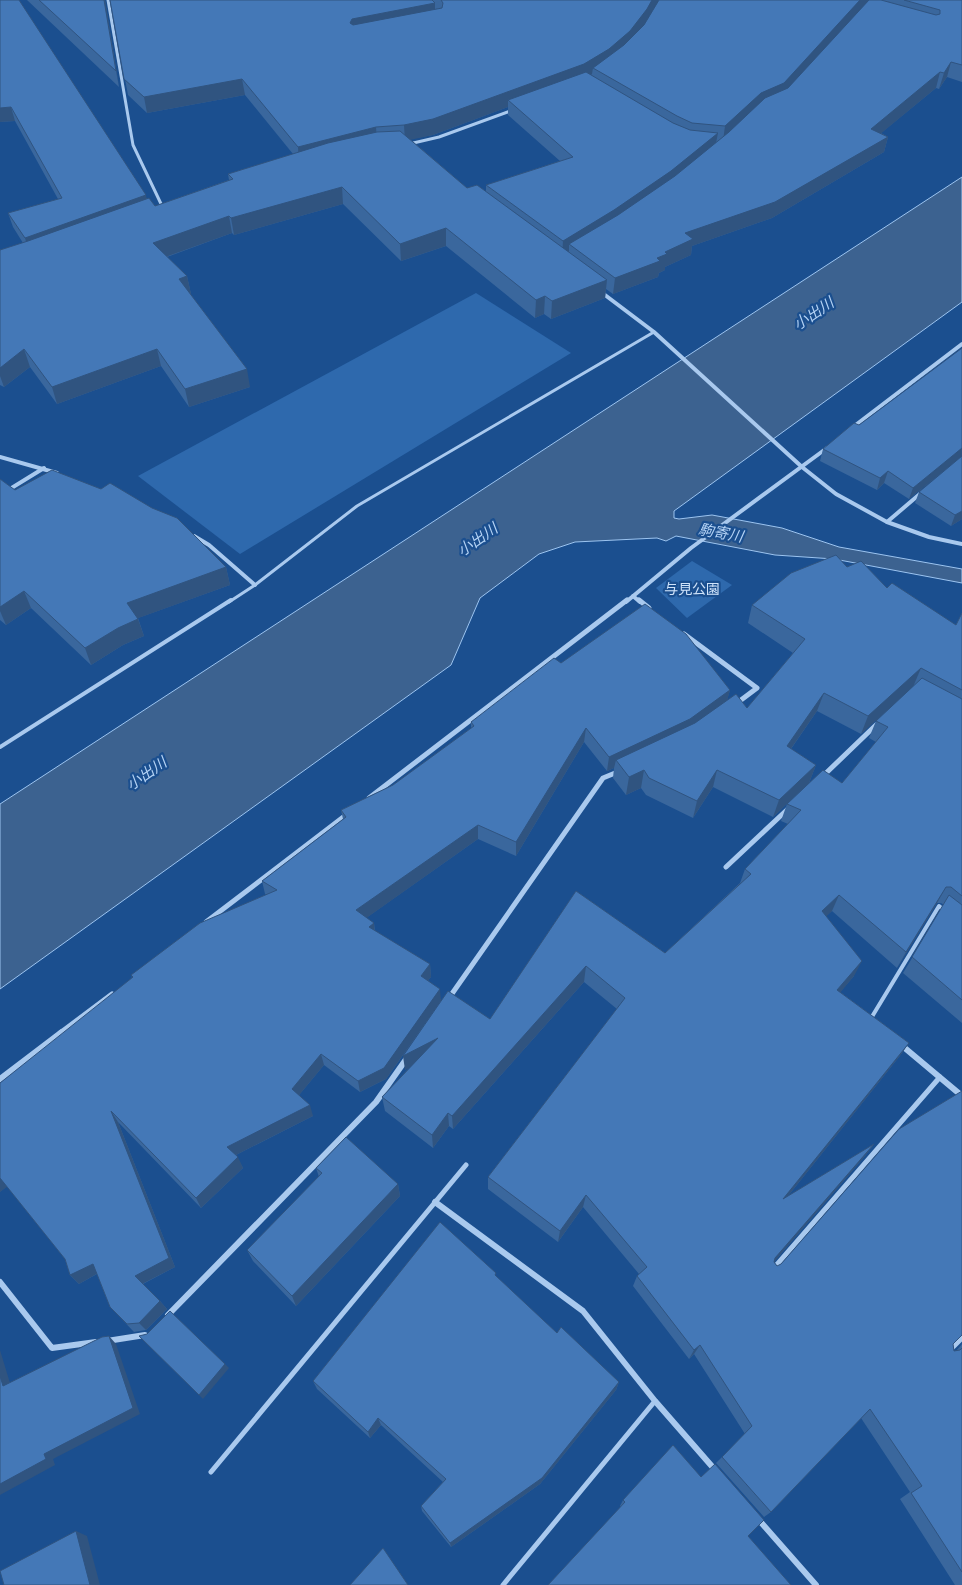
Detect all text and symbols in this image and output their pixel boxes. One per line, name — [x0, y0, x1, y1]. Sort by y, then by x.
water label: 小出川 — [789, 292, 838, 333]
water label: 小出川 — [453, 518, 502, 559]
water label: 駒寄川 — [697, 519, 747, 545]
park label: 与見公園 — [664, 580, 720, 597]
water label: 小出川 — [122, 752, 171, 793]

